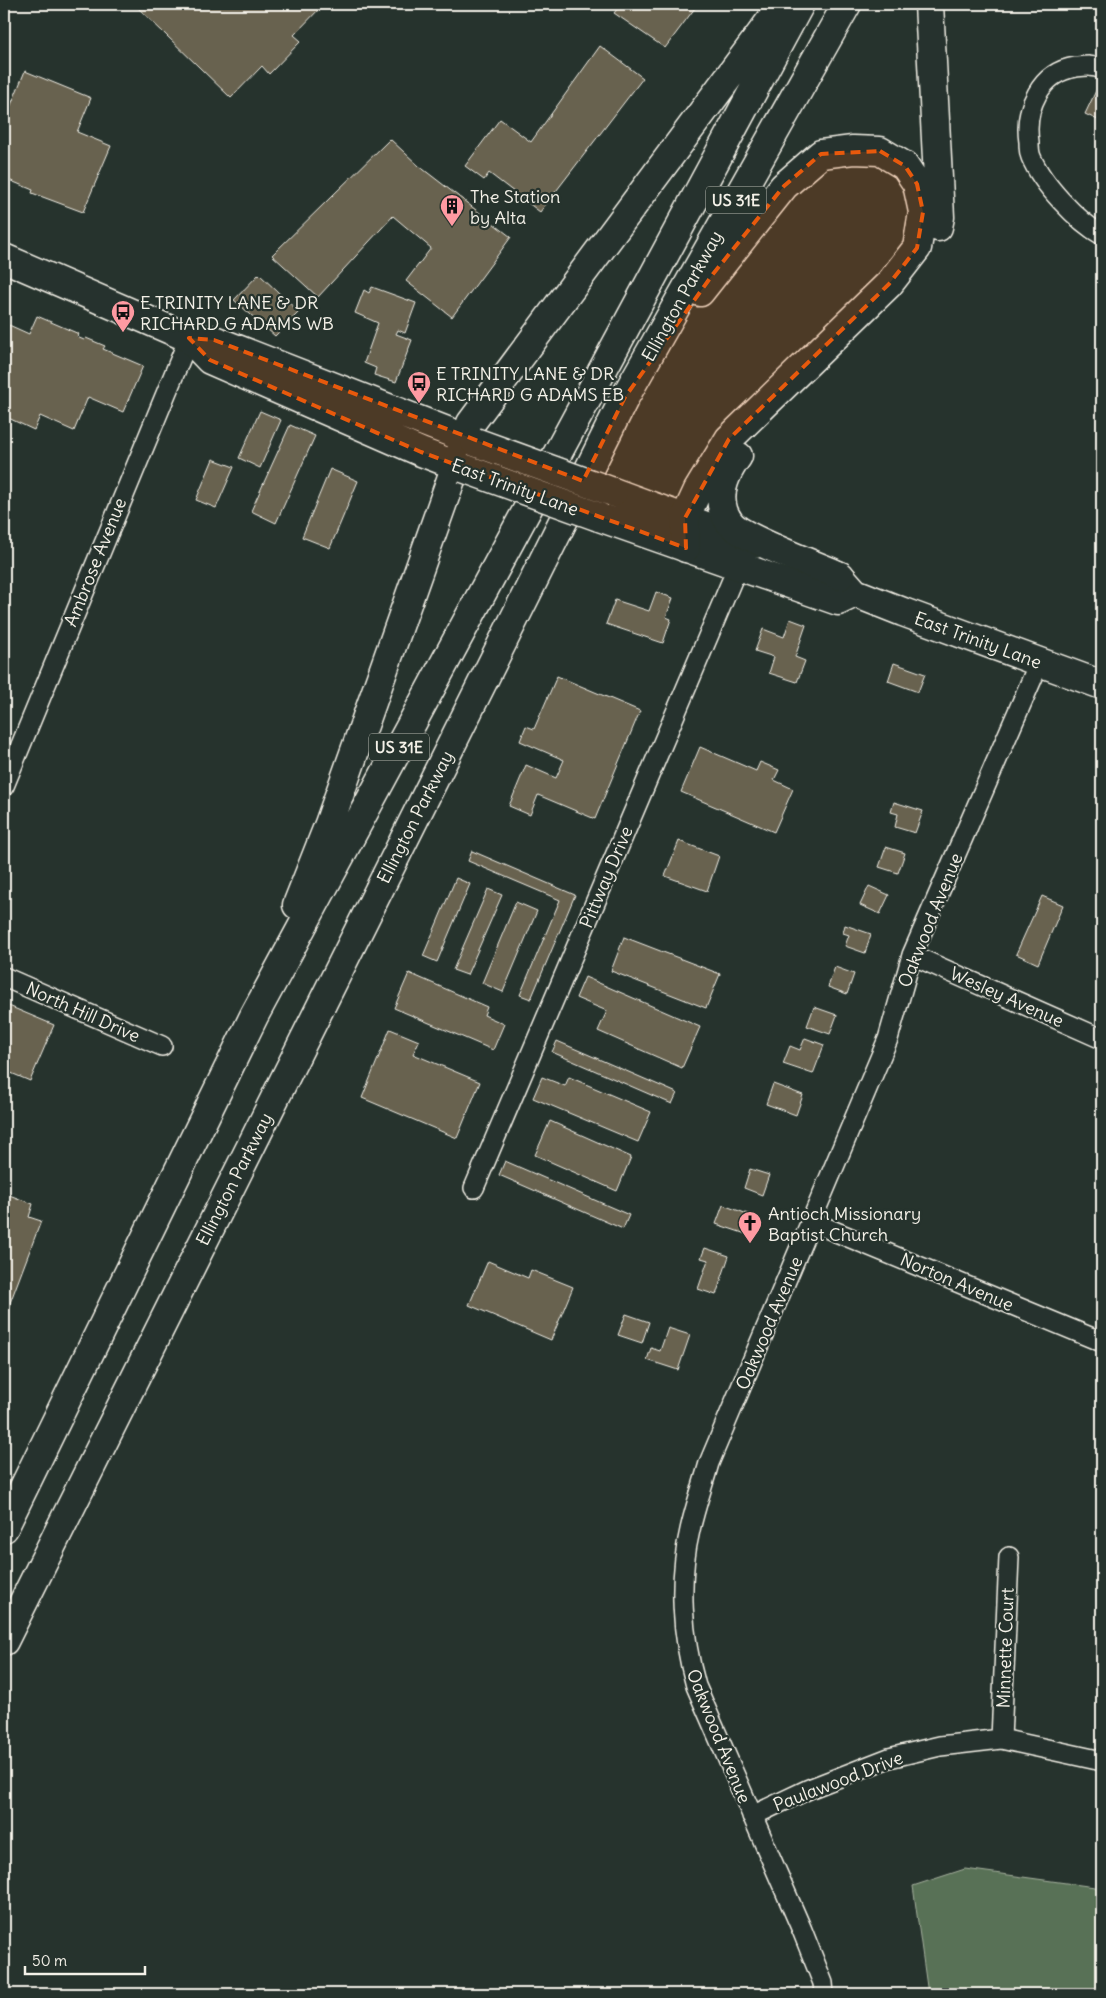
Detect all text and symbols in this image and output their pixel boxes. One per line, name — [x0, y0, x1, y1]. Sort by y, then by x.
place label: The Station by Alta — [470, 185, 560, 229]
road number: US 31E — [706, 186, 766, 214]
building icon: The Station by Alta — [439, 193, 465, 227]
street label: Ellington Parkway — [637, 227, 727, 365]
place label: E TRINITY LANE & DR RICHARD G ADAMS WB — [140, 291, 334, 335]
bus stop icon: E TRINITY LANE & DR RICHARD G ADAMS WB — [110, 299, 136, 333]
place label: E TRINITY LANE & DR RICHARD G ADAMS EB — [436, 362, 624, 406]
bus stop icon: E TRINITY LANE & DR RICHARD G ADAMS EB — [406, 370, 432, 404]
street label: East Trinity Lane — [448, 453, 582, 521]
street label: Ambrose Avenue — [59, 494, 131, 630]
street label: East Trinity Lane — [911, 606, 1045, 674]
road number: US 31E — [369, 734, 429, 760]
street label: Ellington Parkway — [372, 747, 458, 887]
street label: Pittway Drive — [574, 823, 638, 931]
street label: Oakwood Avenue — [893, 849, 967, 991]
street label: Wesley Avenue — [947, 962, 1067, 1032]
street label: North Hill Drive — [22, 977, 144, 1047]
street label: Ellington Parkway — [191, 1109, 277, 1249]
place label: Antioch Missionary Baptist Church — [768, 1202, 921, 1246]
church icon: Antioch Missionary Baptist Church — [737, 1210, 763, 1244]
street label: Norton Avenue — [897, 1248, 1017, 1316]
street label: Oakwood Avenue — [730, 1253, 808, 1393]
street label: Minnette Court — [991, 1587, 1019, 1709]
street label: Oakwood Avenue — [682, 1665, 756, 1807]
street label: Paulawood Drive — [770, 1746, 906, 1816]
scale bar — [25, 1943, 145, 1975]
text: 50 m — [32, 1951, 67, 1970]

